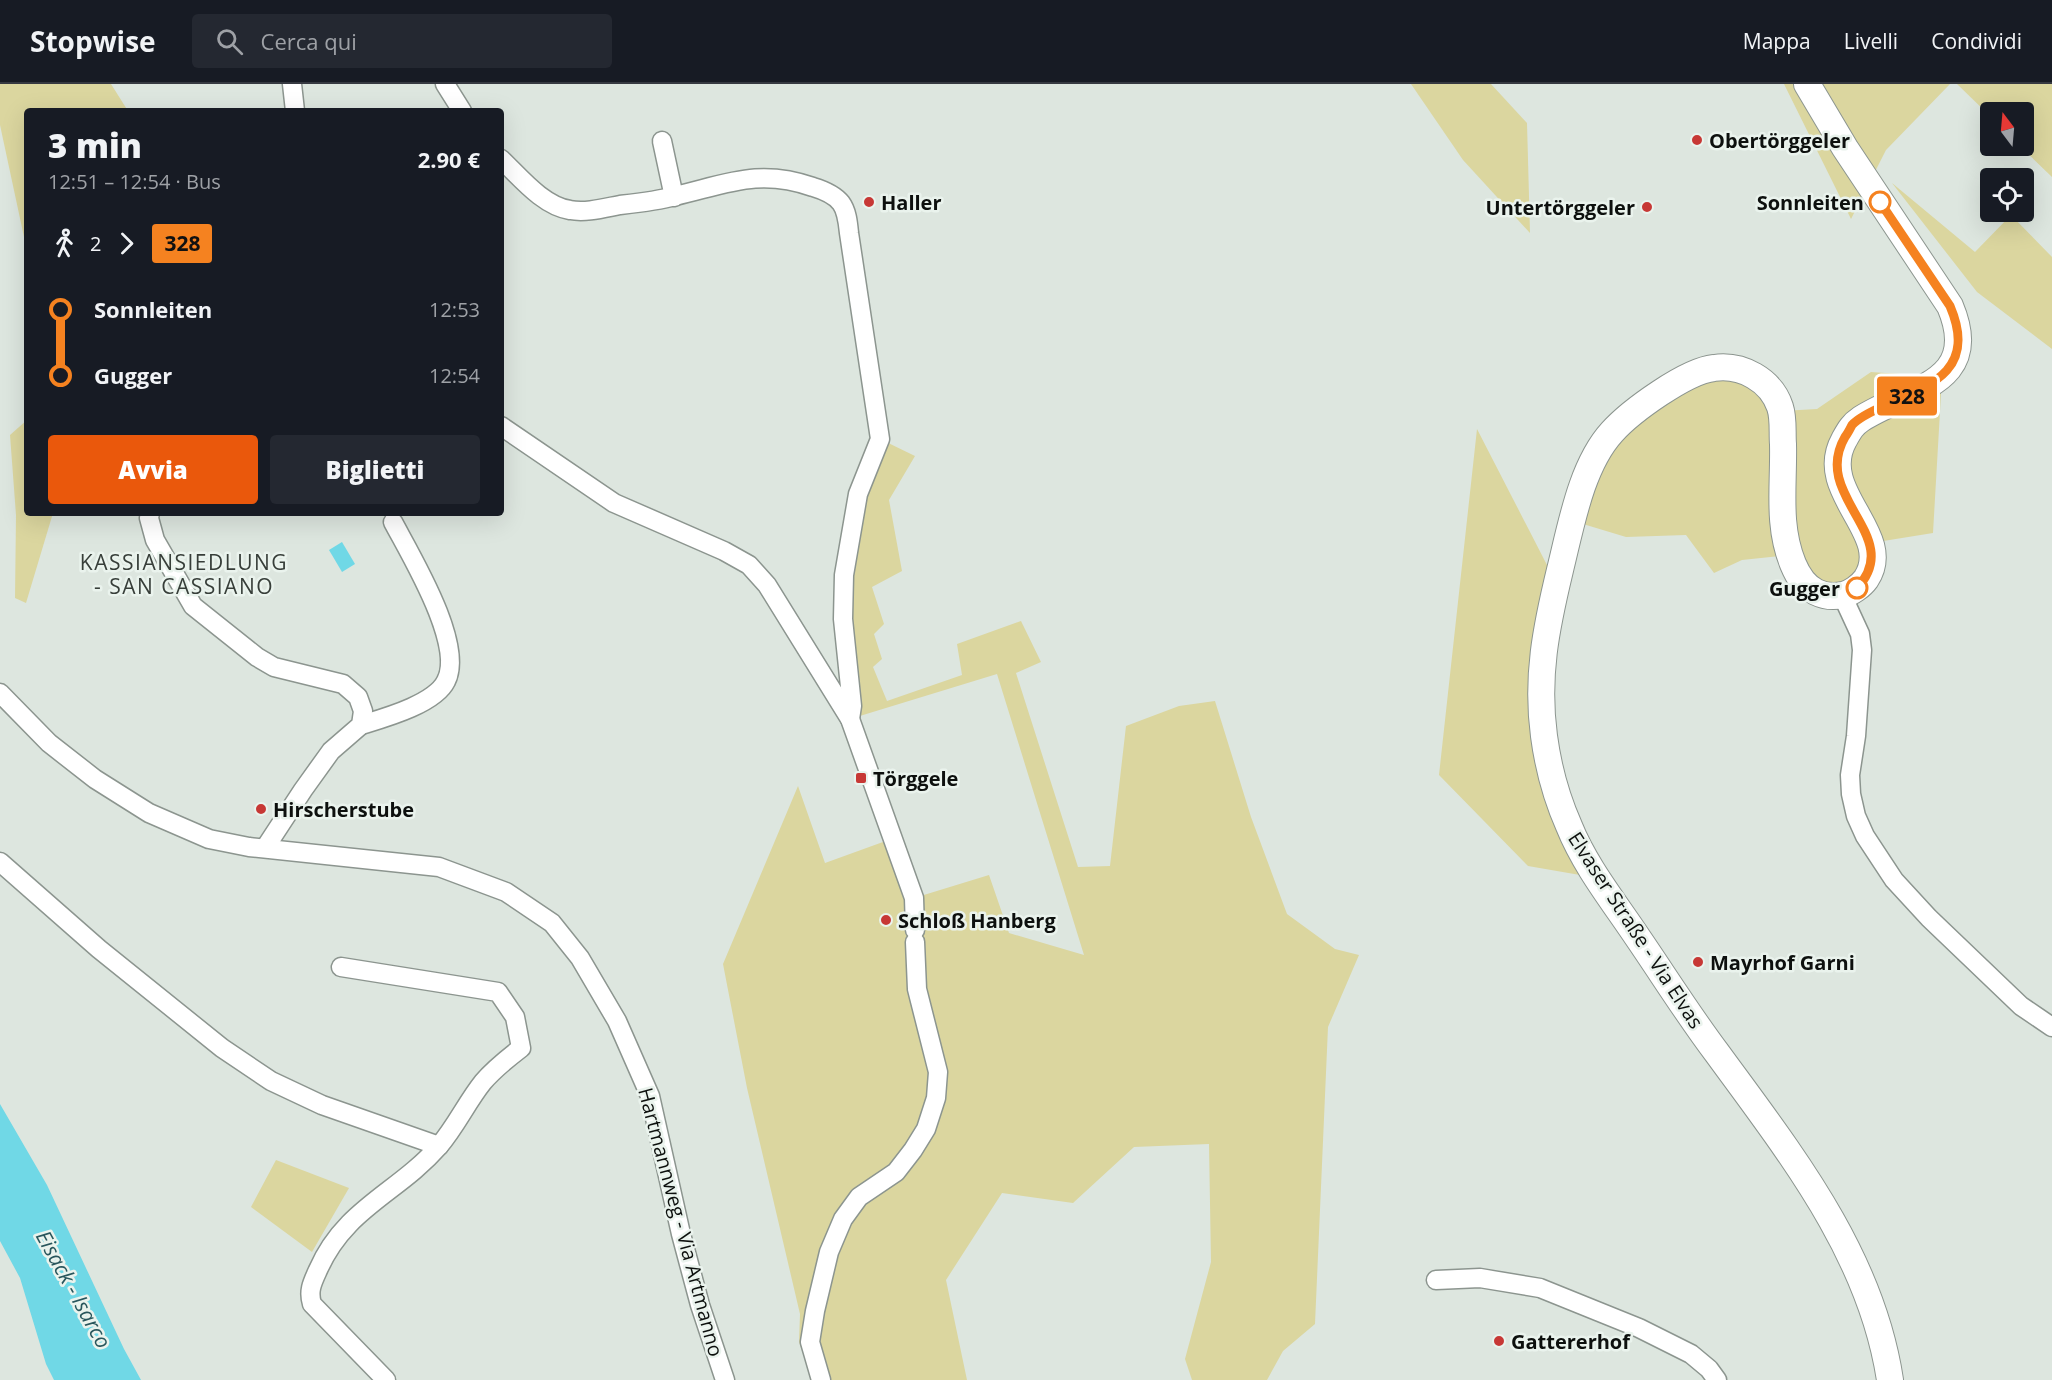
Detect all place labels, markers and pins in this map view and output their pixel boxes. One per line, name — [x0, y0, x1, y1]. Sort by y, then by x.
place label: Obertörggeler — [1709, 127, 1850, 154]
marker: Obertörggeler — [1690, 133, 1704, 147]
place label: Haller — [881, 189, 942, 216]
place label: Sonnleiten — [1757, 189, 1864, 216]
marker: Sonnleiten — [1869, 191, 1891, 213]
place label: Untertörggeler — [1486, 194, 1635, 221]
marker: Haller — [862, 195, 876, 209]
marker: Untertörggeler — [1640, 200, 1654, 214]
place label: Gugger — [1769, 575, 1840, 602]
marker: Gugger — [1846, 577, 1868, 599]
place label: Törggele — [873, 765, 958, 792]
marker: Törggele — [854, 771, 868, 785]
place label: Hirscherstube — [273, 796, 414, 823]
marker: Hirscherstube — [254, 802, 268, 816]
place label: Schloß Hanberg — [898, 907, 1056, 934]
marker: Schloß Hanberg — [879, 913, 893, 927]
place label: Mayrhof Garni — [1710, 949, 1855, 976]
marker: Mayrhof Garni — [1691, 955, 1705, 969]
place label: Gattererhof — [1511, 1328, 1631, 1355]
marker: Gattererhof — [1492, 1334, 1506, 1348]

